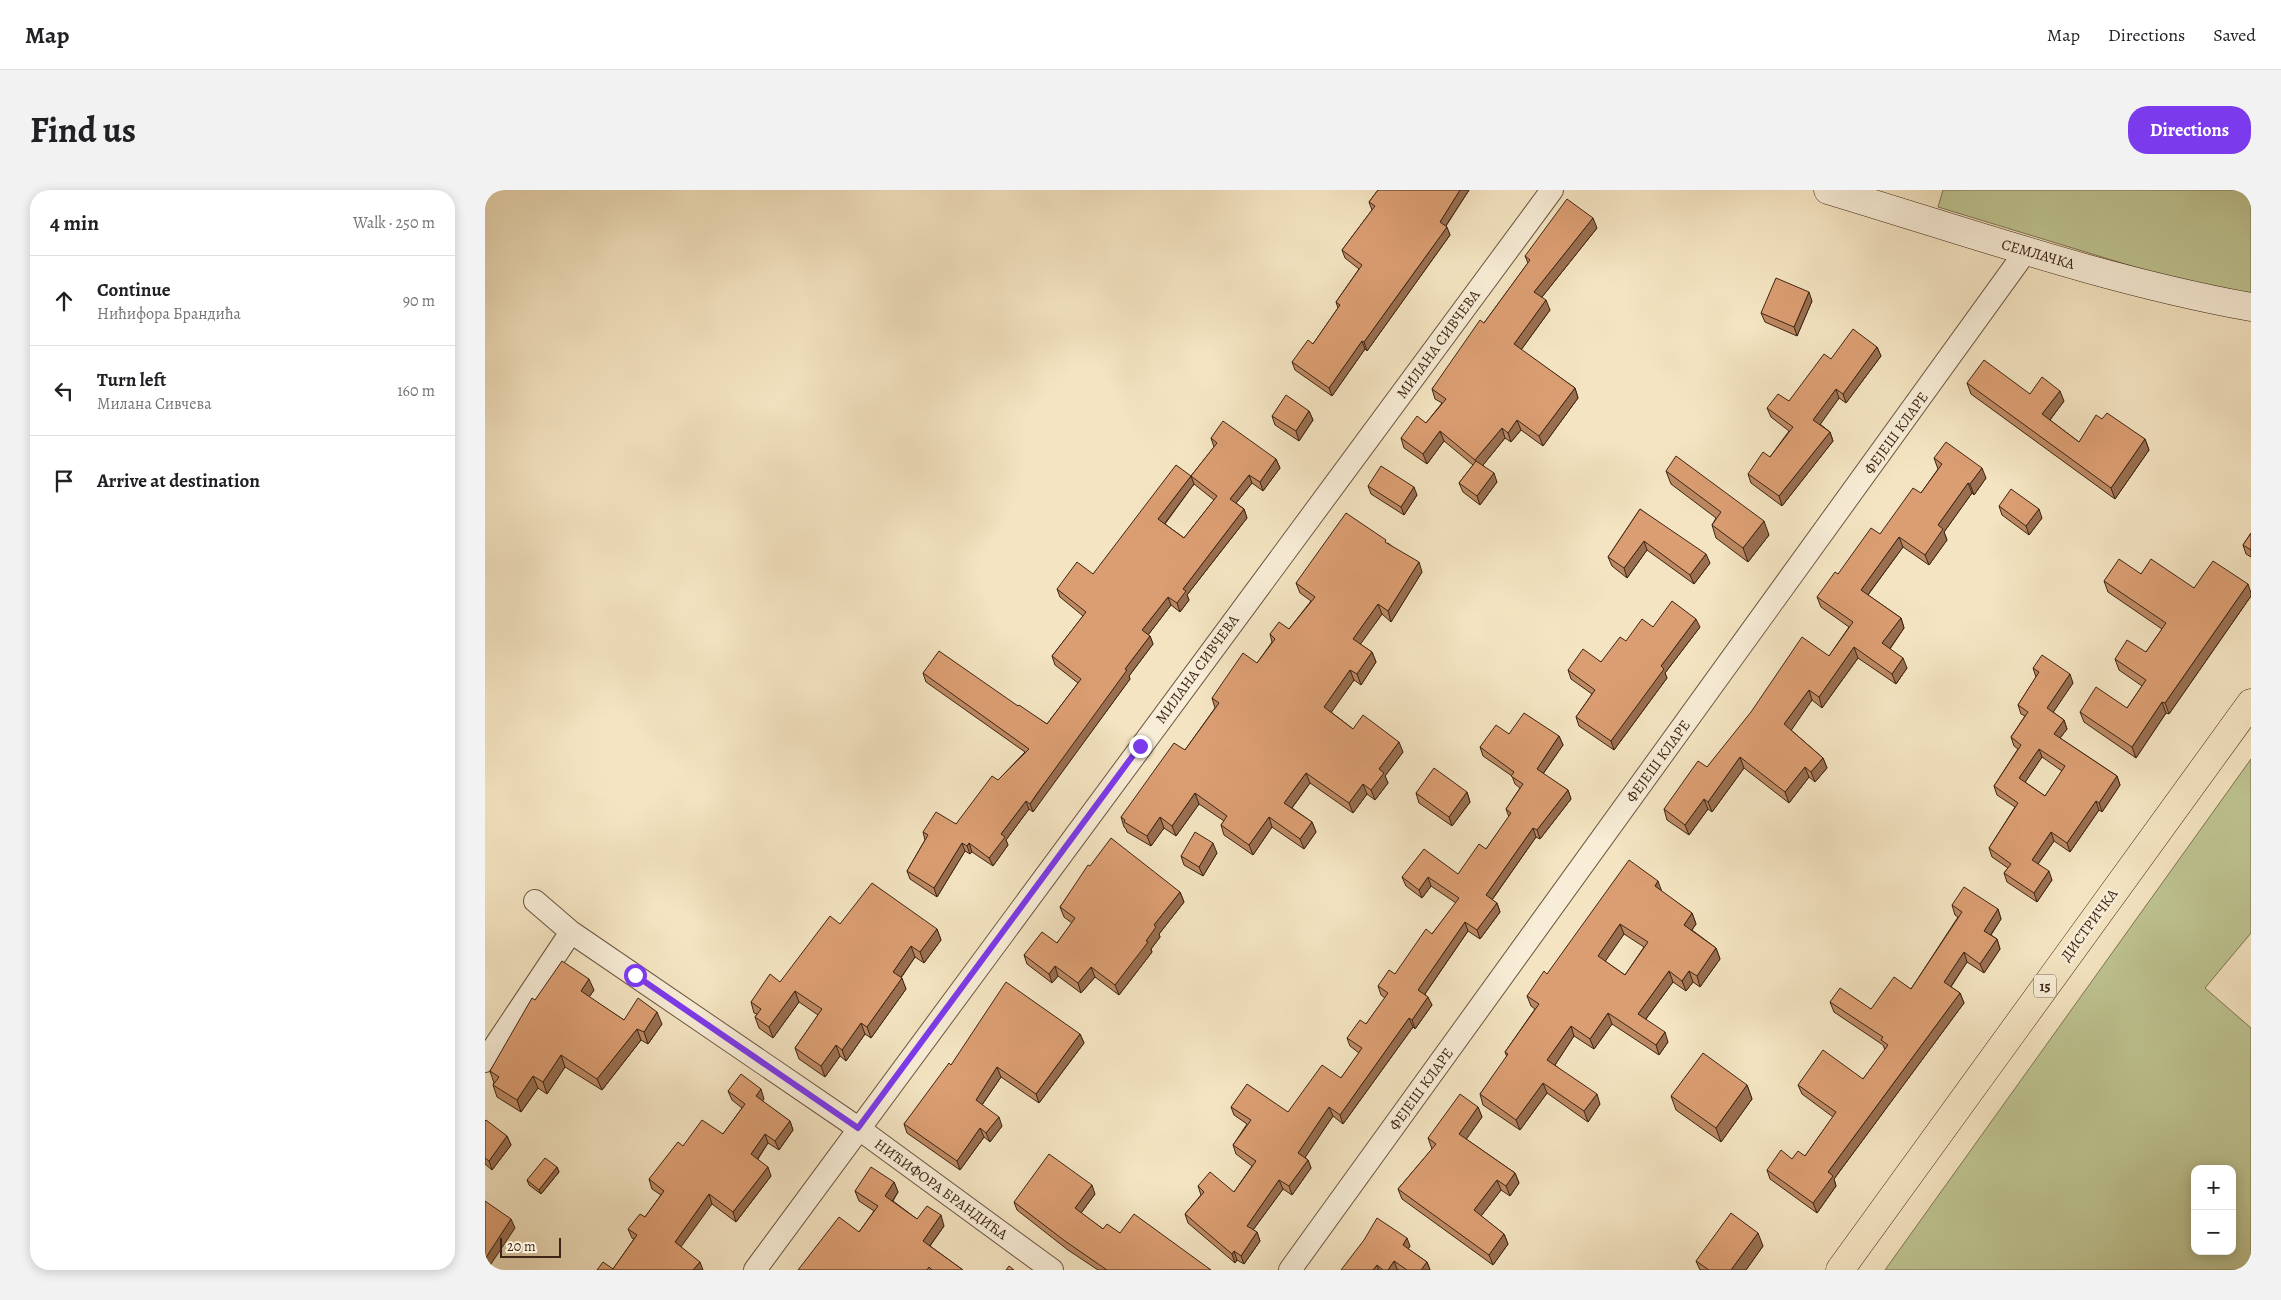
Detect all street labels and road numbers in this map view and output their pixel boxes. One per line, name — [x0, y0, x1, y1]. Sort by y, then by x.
street label: СЕМЛАЧКА — [1999, 234, 2077, 274]
street label: МИЛАНА СИВЧЕВА — [1392, 285, 1484, 403]
street label: ФЕЈЕШ КЛАРЕ — [1859, 388, 1933, 478]
street label: МИЛАНА СИВЧЕВА — [1151, 610, 1243, 728]
street label: ФЕЈЕШ КЛАРЕ — [1621, 716, 1695, 806]
street label: ДИСТРИЧКА — [2056, 885, 2122, 965]
road number: 15 — [2034, 974, 2056, 998]
street label: ФЕЈЕШ КЛАРЕ — [1384, 1044, 1458, 1134]
street label: НИЋИФОРА БРАНДИЋА — [870, 1134, 1012, 1244]

